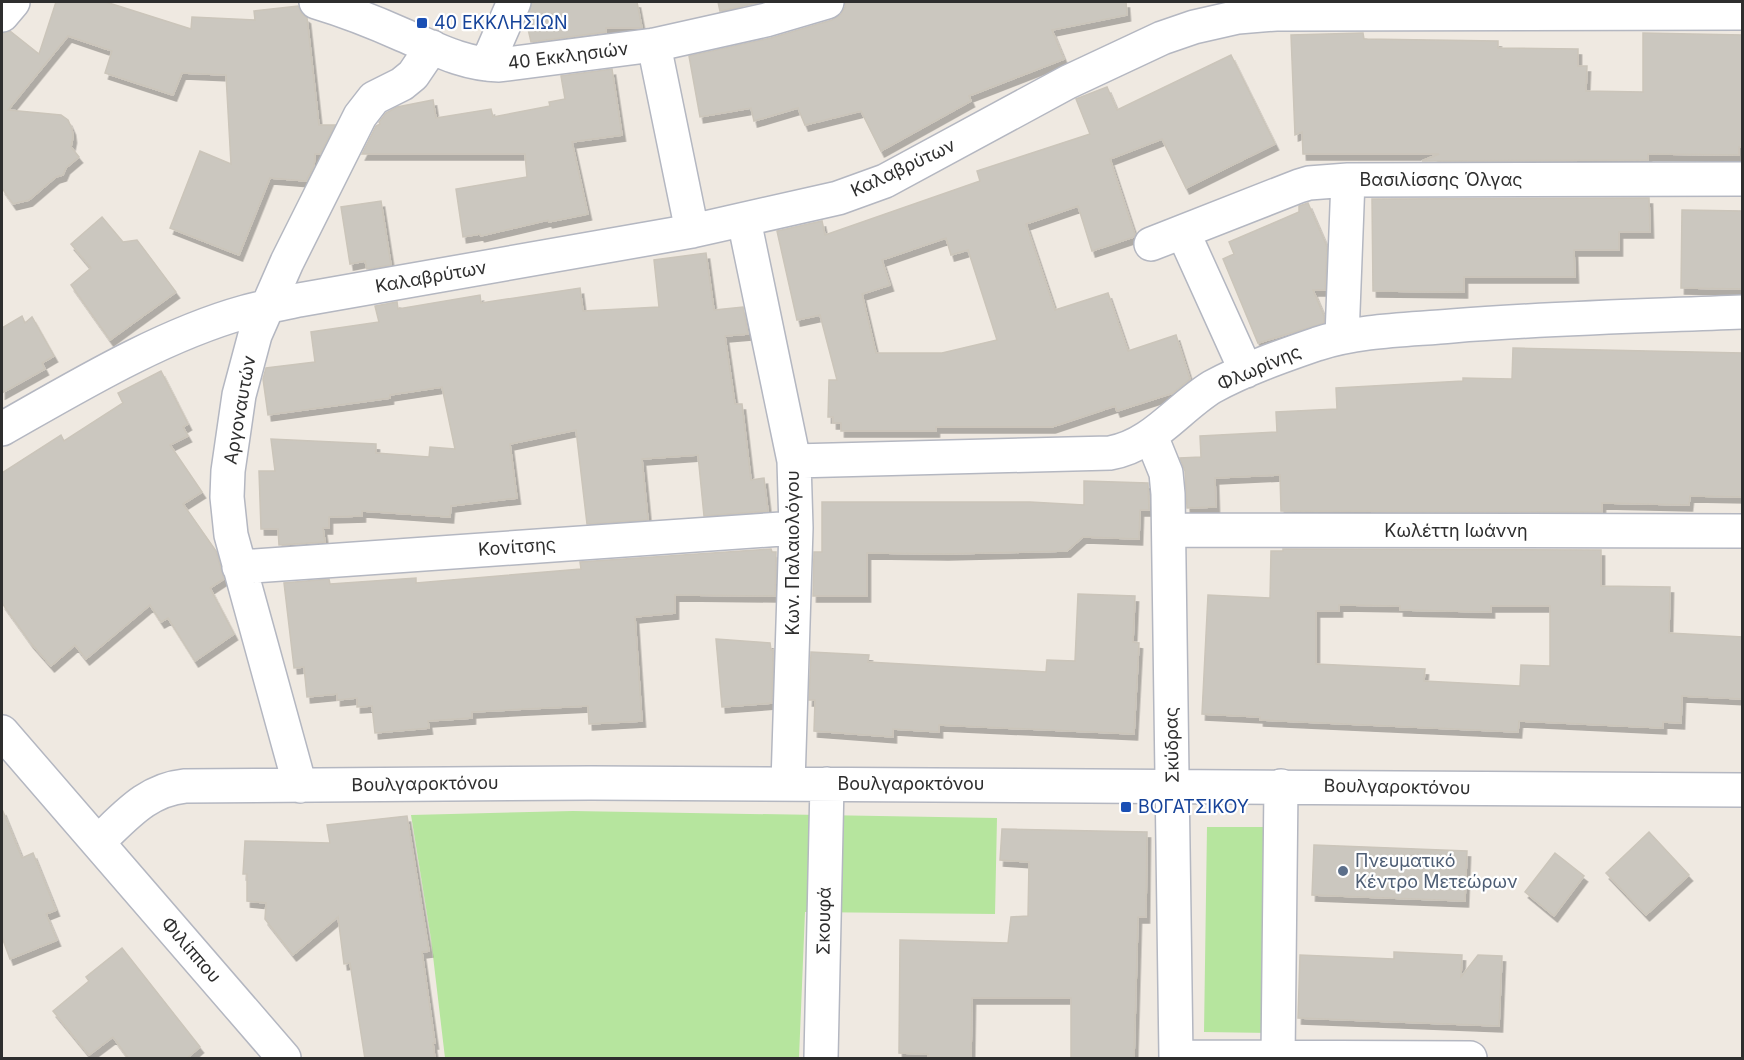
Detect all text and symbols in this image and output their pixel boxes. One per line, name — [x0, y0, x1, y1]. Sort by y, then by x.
place label: 40 ΕΚΚΛΗΣΙΩΝ — [434, 12, 568, 33]
marker: 40 ΕΚΚΛΗΣΙΩΝ — [415, 16, 429, 30]
street label: 40 Εκκλησιών — [507, 38, 630, 73]
street label: Καλαβρύτων — [847, 134, 959, 201]
street label: Βασιλίσσης Όλγας — [1359, 169, 1523, 190]
street label: Καλαβρύτων — [374, 256, 489, 297]
street label: Φλωρίνης — [1214, 341, 1304, 395]
street label: Αργοναυτών — [220, 353, 259, 466]
street label: Κων. Παλαιολόγου — [782, 470, 803, 636]
street label: Κωλέττη Ιωάννη — [1384, 520, 1528, 541]
street label: Κονίτσης — [477, 533, 557, 560]
street label: Σκύδρας — [1160, 707, 1183, 783]
street label: Βουλγαροκτόνου — [351, 772, 499, 795]
street label: Βουλγαροκτόνου — [838, 773, 985, 794]
street label: Βουλγαροκτόνου — [1323, 775, 1471, 798]
place label: ΒΟΓΑΤΣΙΚΟΥ — [1138, 796, 1249, 817]
marker: ΒΟΓΑΤΣΙΚΟΥ — [1119, 800, 1133, 814]
place label: Πνευματικό Κέντρο Μετεώρων — [1355, 850, 1518, 892]
marker: Πνευματικό Κέντρο Μετεώρων — [1336, 864, 1350, 878]
street label: Σκουφά — [812, 887, 835, 955]
street label: Φιλίππου — [157, 913, 226, 987]

